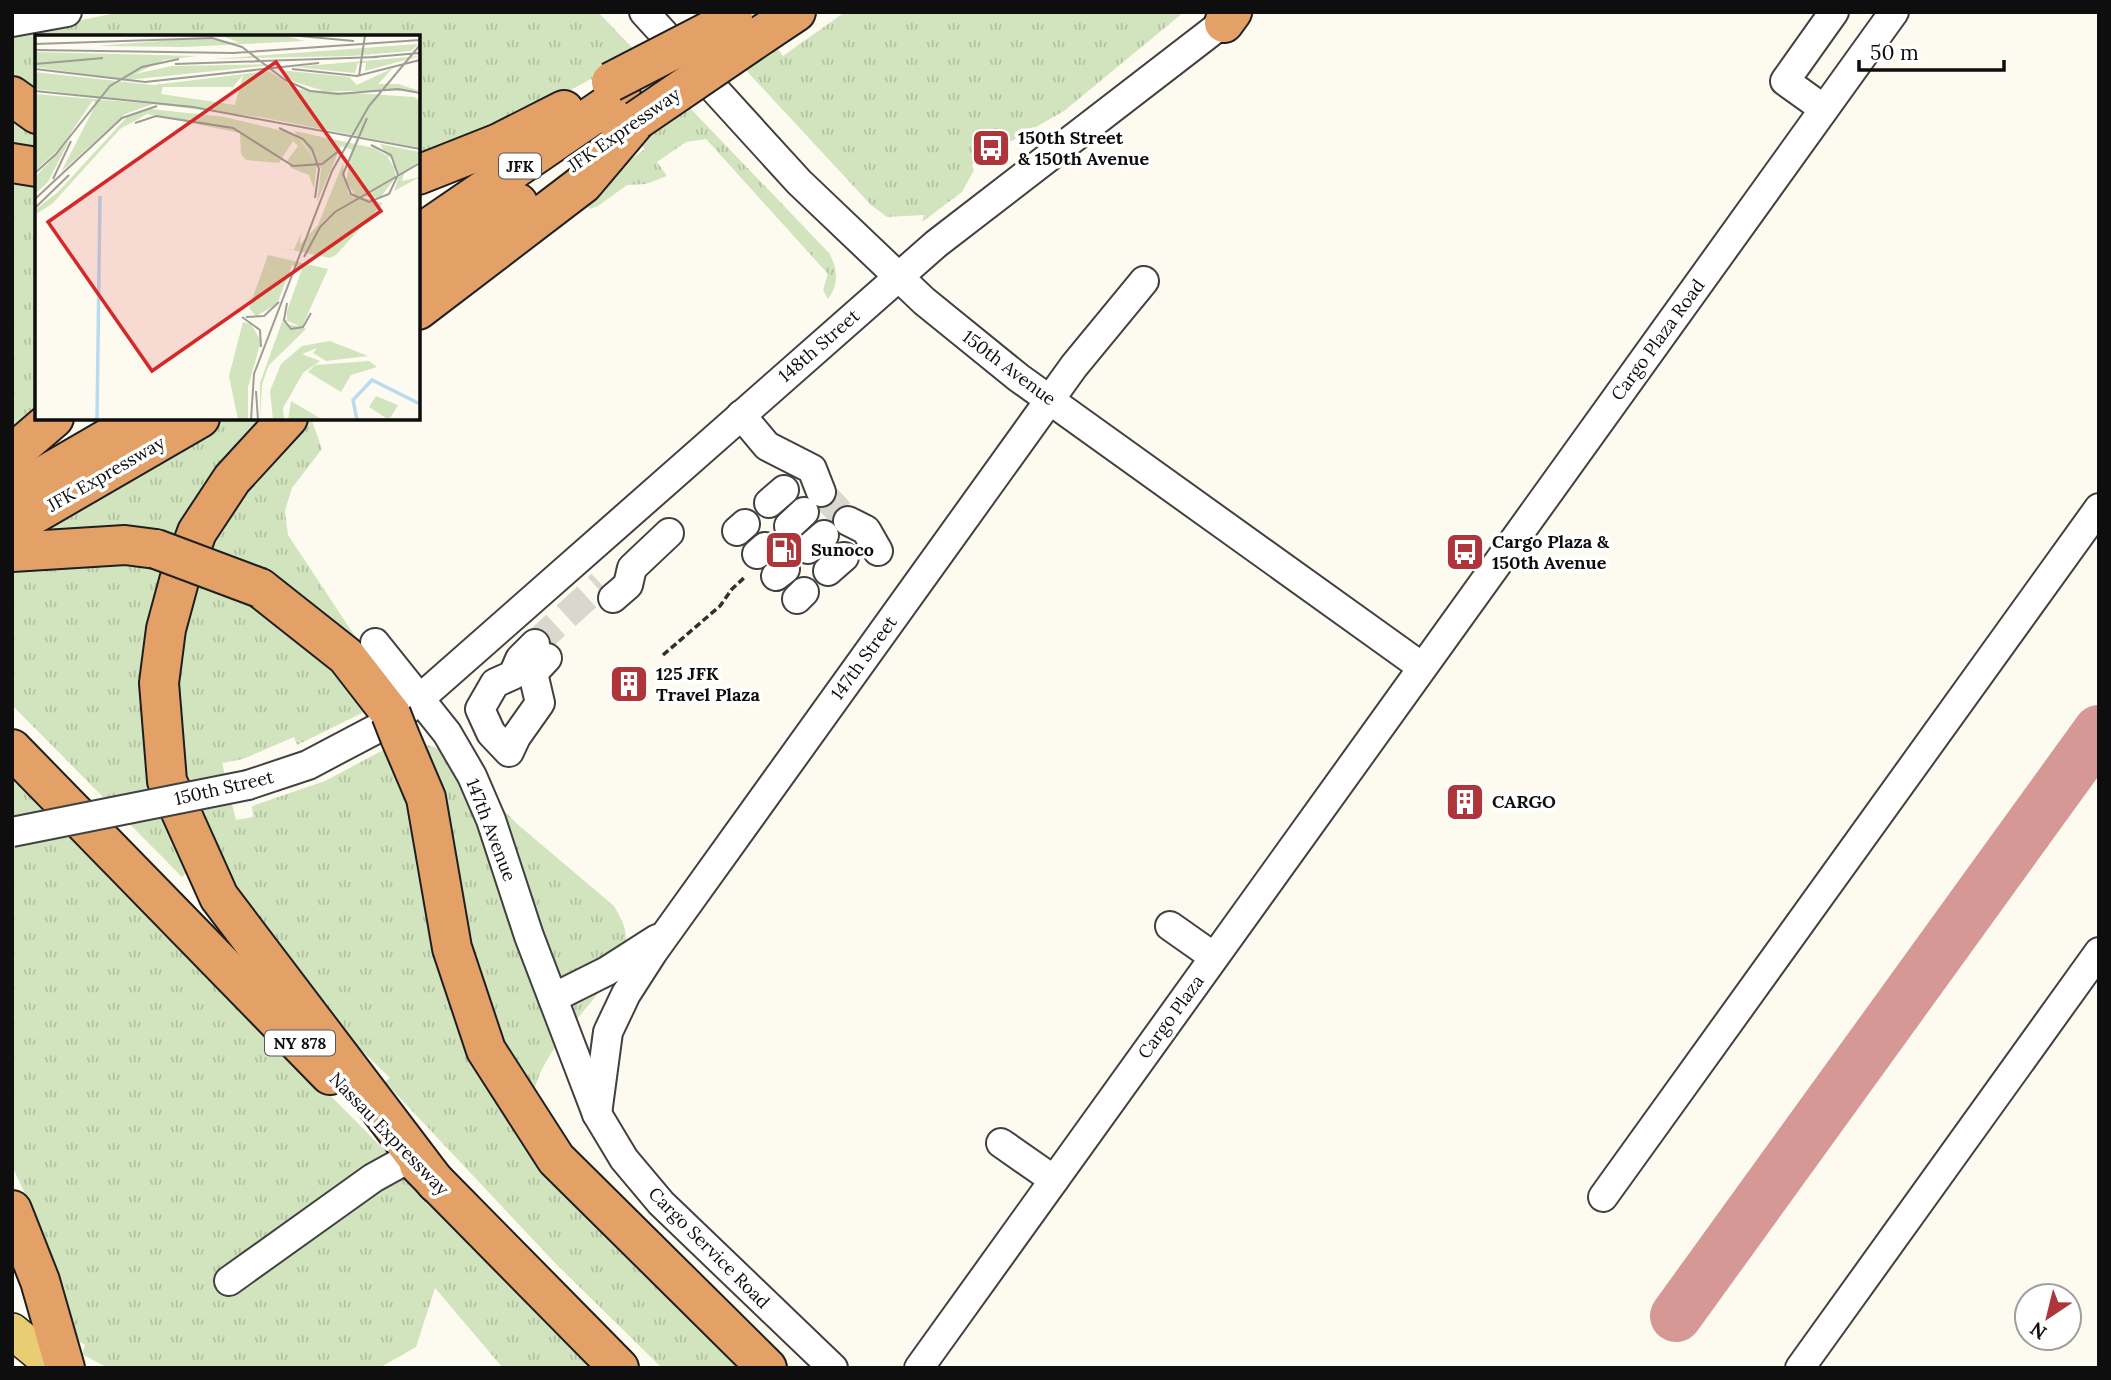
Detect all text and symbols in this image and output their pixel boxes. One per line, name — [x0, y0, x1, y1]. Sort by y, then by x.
scale bar — [1859, 28, 2004, 72]
inset map — [35, 35, 420, 420]
text: 50 m — [1870, 39, 1919, 66]
street label: JFK Expressway — [562, 82, 685, 177]
place label: 150th Street & 150th Avenue — [1018, 126, 1149, 170]
bus stop icon: 150th Street & 150th Avenue — [970, 127, 1012, 169]
road number: JFK — [499, 154, 541, 178]
street label: Cargo Plaza Road — [1606, 274, 1710, 405]
street label: 148th Street — [773, 304, 864, 387]
street label: 150th Avenue — [958, 325, 1061, 410]
street label: JFK Expressway — [42, 430, 169, 517]
fuel station icon: Sunoco — [763, 529, 805, 571]
place label: Cargo Plaza & 150th Avenue — [1492, 530, 1610, 574]
bus stop icon: Cargo Plaza & 150th Avenue — [1444, 531, 1486, 573]
place label: Sunoco — [811, 538, 874, 561]
street label: 147th Street — [825, 611, 902, 704]
place label: 125 JFK Travel Plaza — [656, 662, 761, 706]
building icon: 125 JFK Travel Plaza — [608, 663, 650, 705]
street label: 150th Street — [172, 765, 276, 810]
street label: 147th Avenue — [461, 775, 522, 885]
building icon: CARGO — [1444, 781, 1486, 823]
place label: CARGO — [1492, 790, 1556, 813]
street label: Cargo Plaza — [1132, 970, 1209, 1063]
road number: NY 878 — [265, 1030, 335, 1056]
street label: Nassau Expressway — [325, 1067, 454, 1201]
street label: Cargo Service Road — [644, 1182, 775, 1313]
north arrow — [2013, 1282, 2083, 1352]
text: N — [2025, 1317, 2051, 1345]

